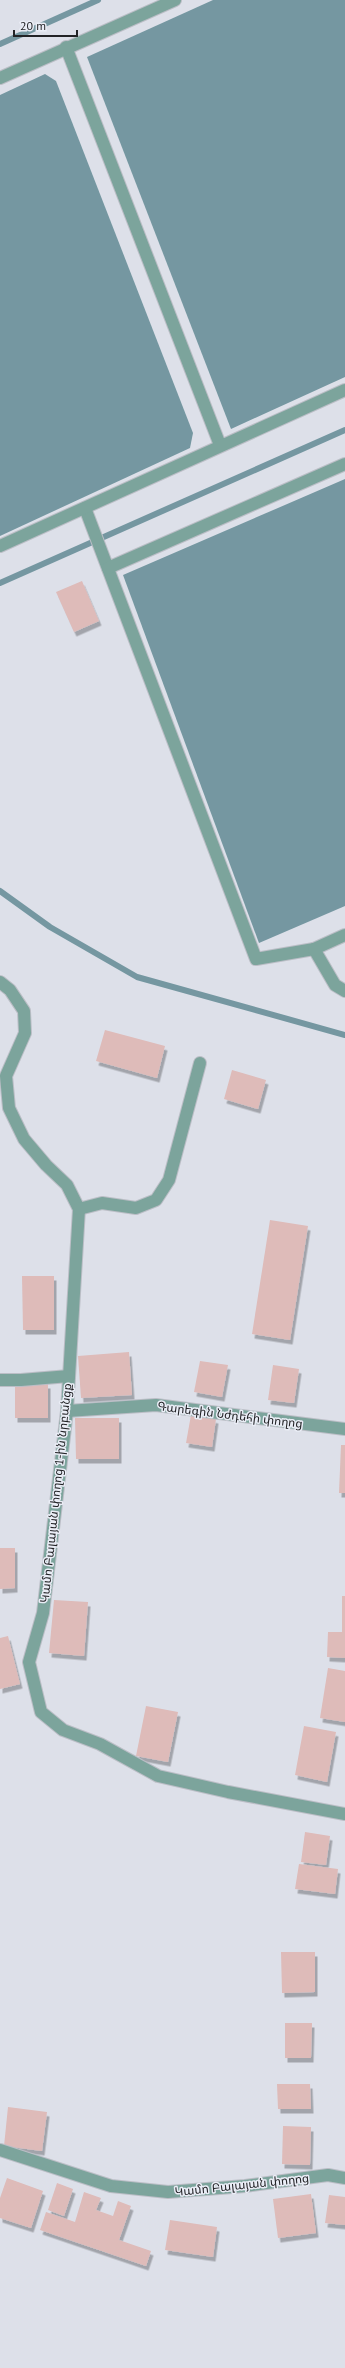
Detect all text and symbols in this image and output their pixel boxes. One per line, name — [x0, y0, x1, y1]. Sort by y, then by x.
scale bar — [14, 12, 77, 38]
text: 20 m — [20, 18, 46, 33]
street label: Կամո Բալայան փողոց 1-ին նրբանցք — [37, 1382, 74, 1603]
street label: Գարեգին Նժդեհի փողոց — [157, 1398, 303, 1431]
street label: Կամո Բալայան փողոց — [174, 2170, 310, 2199]

